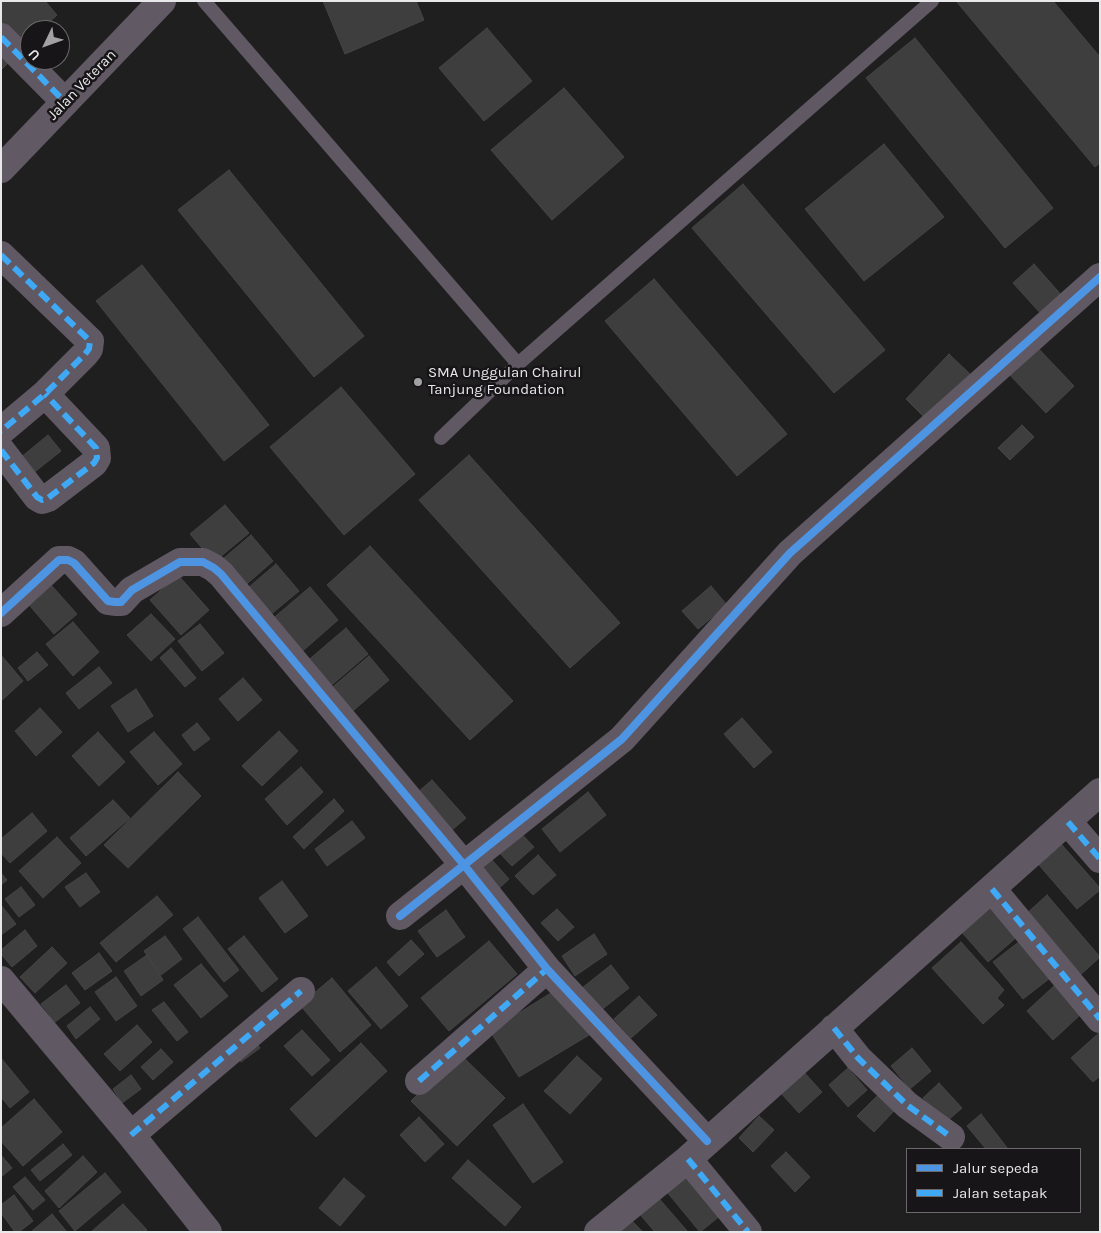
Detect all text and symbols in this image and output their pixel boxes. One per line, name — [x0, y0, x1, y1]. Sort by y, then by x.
north arrow — [20, 20, 70, 70]
text: U — [25, 45, 44, 64]
street label: Jalan Veteran — [44, 46, 120, 124]
place label: SMA Unggulan Chairul Tanjung Foundation — [428, 364, 582, 399]
marker: SMA Unggulan Chairul Tanjung Foundation — [412, 376, 424, 388]
legend — [906, 1148, 1081, 1213]
text: Jalur sepeda — [953, 1159, 1039, 1177]
text: Jalan setapak — [953, 1184, 1047, 1202]

